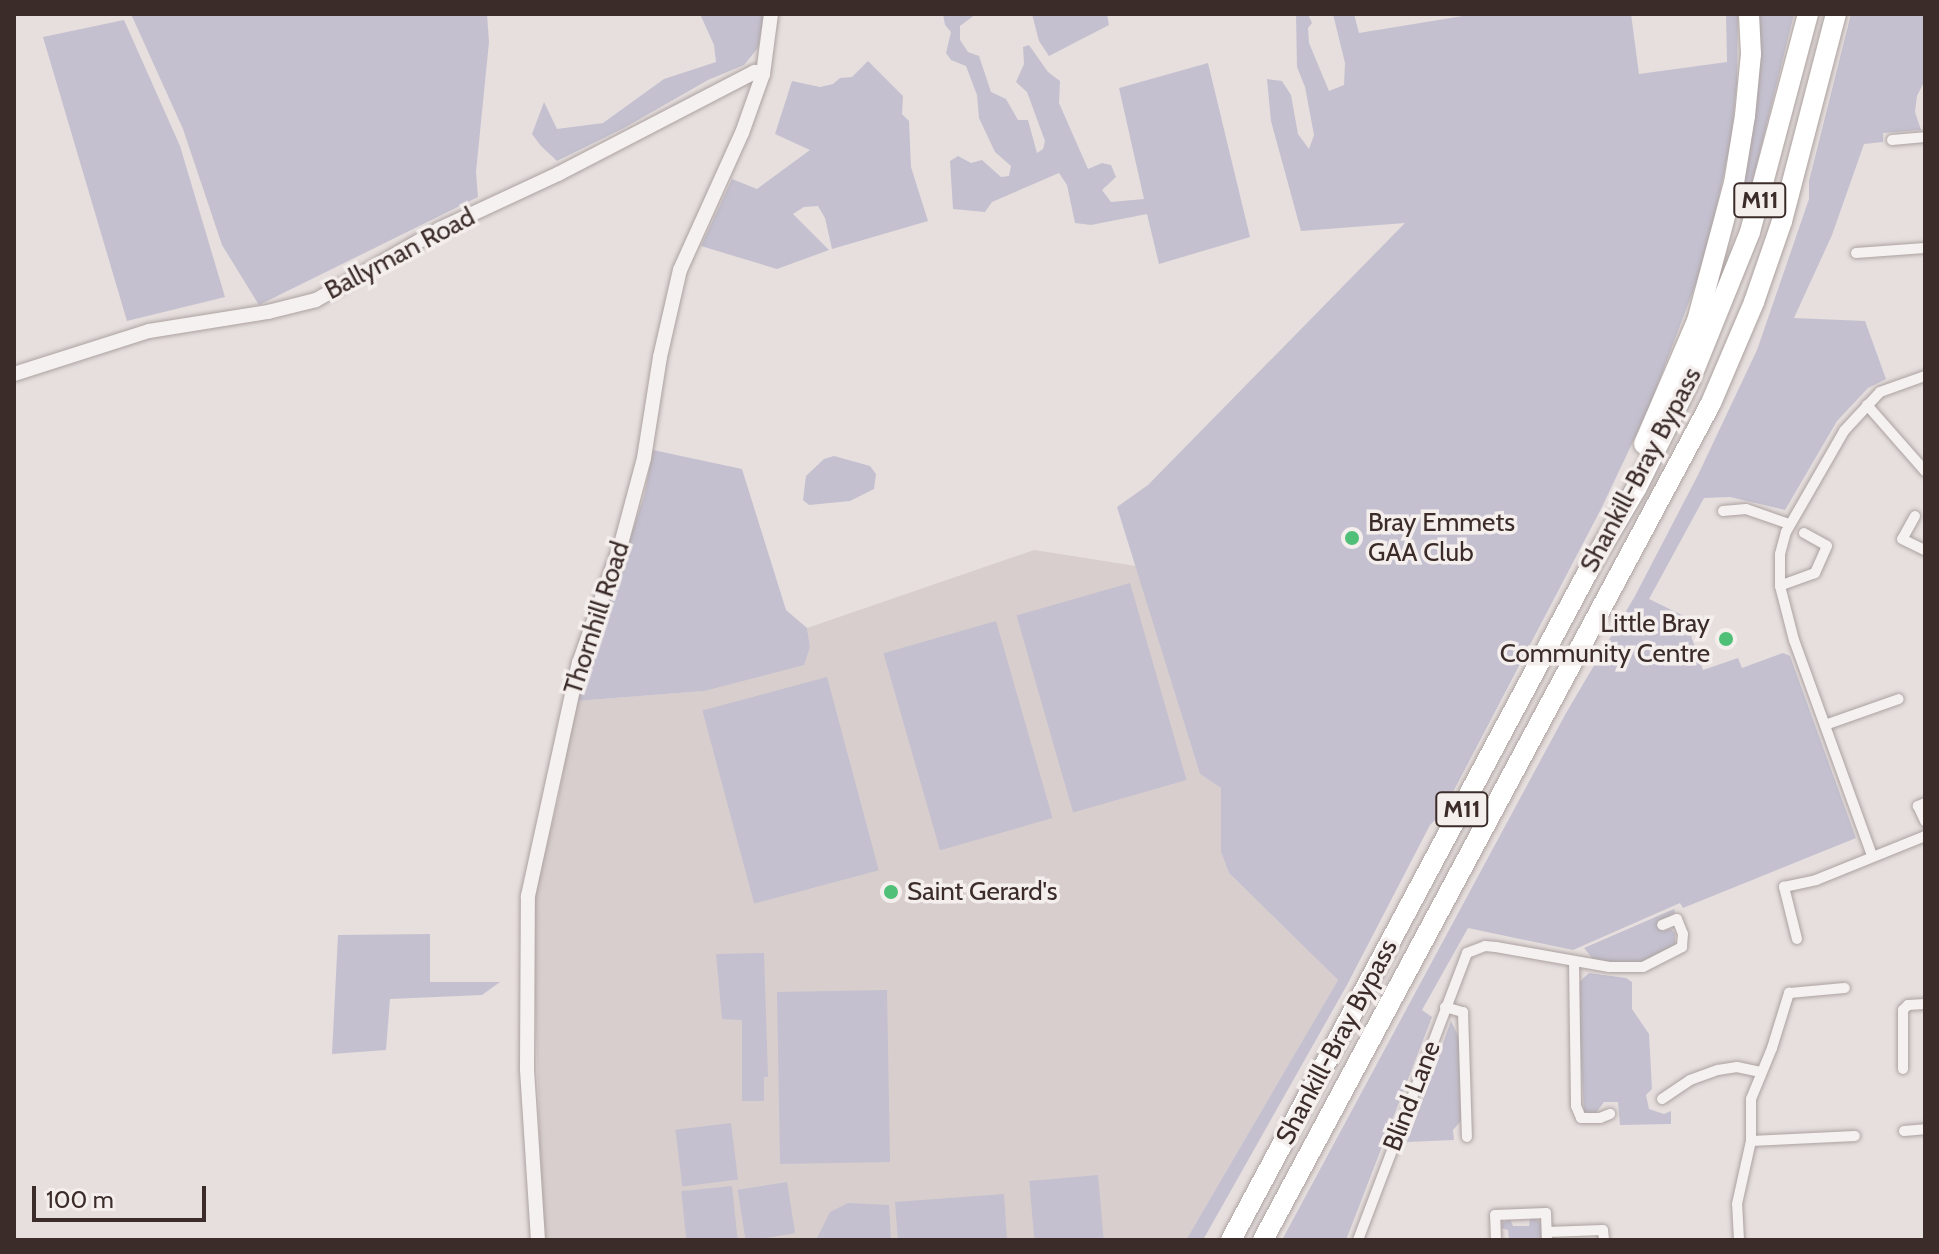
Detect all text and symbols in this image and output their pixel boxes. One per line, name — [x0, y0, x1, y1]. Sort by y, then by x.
road number: M11 — [1732, 180, 1788, 220]
street label: Ballyman Road — [320, 201, 480, 307]
street label: Shankill-Bray Bypass — [1574, 362, 1708, 578]
place label: Bray Emmets GAA Club — [1368, 507, 1515, 568]
marker: Bray Emmets GAA Club — [1343, 529, 1361, 547]
street label: Thornhill Road — [558, 538, 636, 698]
place label: Little Bray Community Centre — [1500, 608, 1710, 670]
marker: Little Bray Community Centre — [1717, 630, 1735, 648]
road number: M11 — [1434, 789, 1490, 829]
place label: Saint Gerard's — [907, 876, 1058, 908]
marker: Saint Gerard's — [882, 883, 900, 901]
street label: Shankill-Bray Bypass — [1270, 934, 1404, 1150]
street label: Blind Lane — [1377, 1037, 1447, 1155]
scale bar — [36, 1170, 210, 1220]
text: 100 m — [46, 1185, 114, 1214]

